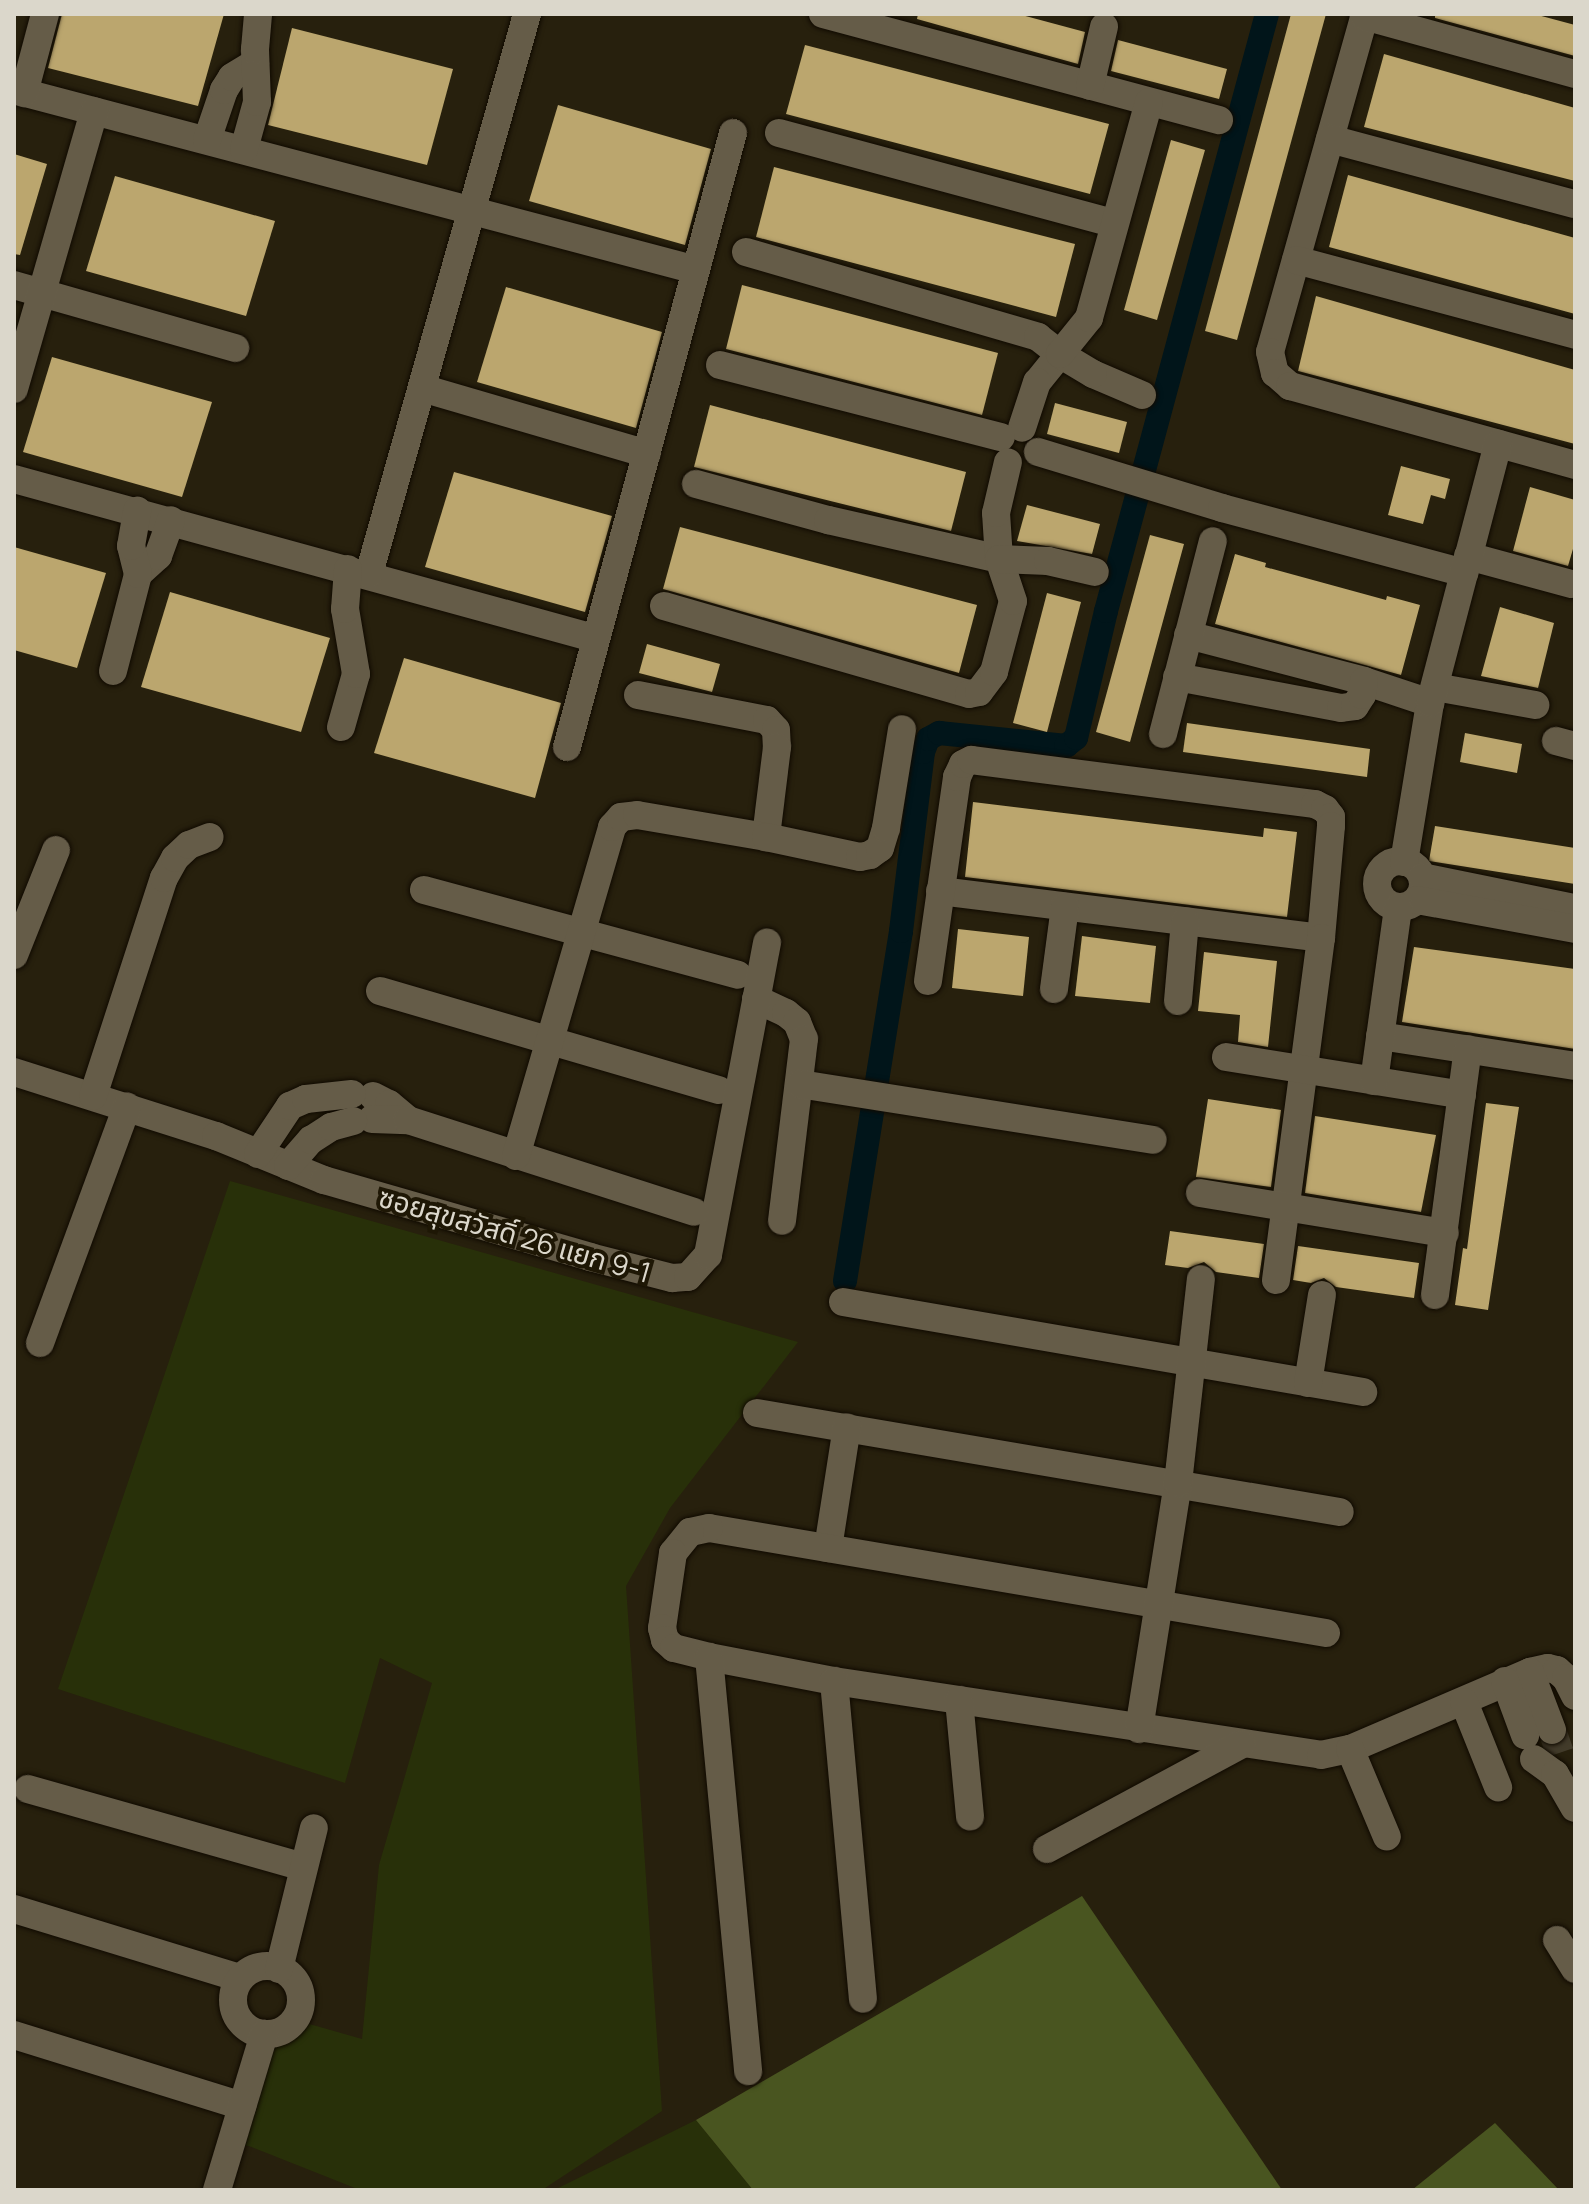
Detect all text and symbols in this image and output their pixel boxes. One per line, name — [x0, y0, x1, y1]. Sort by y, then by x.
street label: ซอยสุขสวัสดิ์ 26 แยก 9-1 — [375, 1179, 655, 1289]

